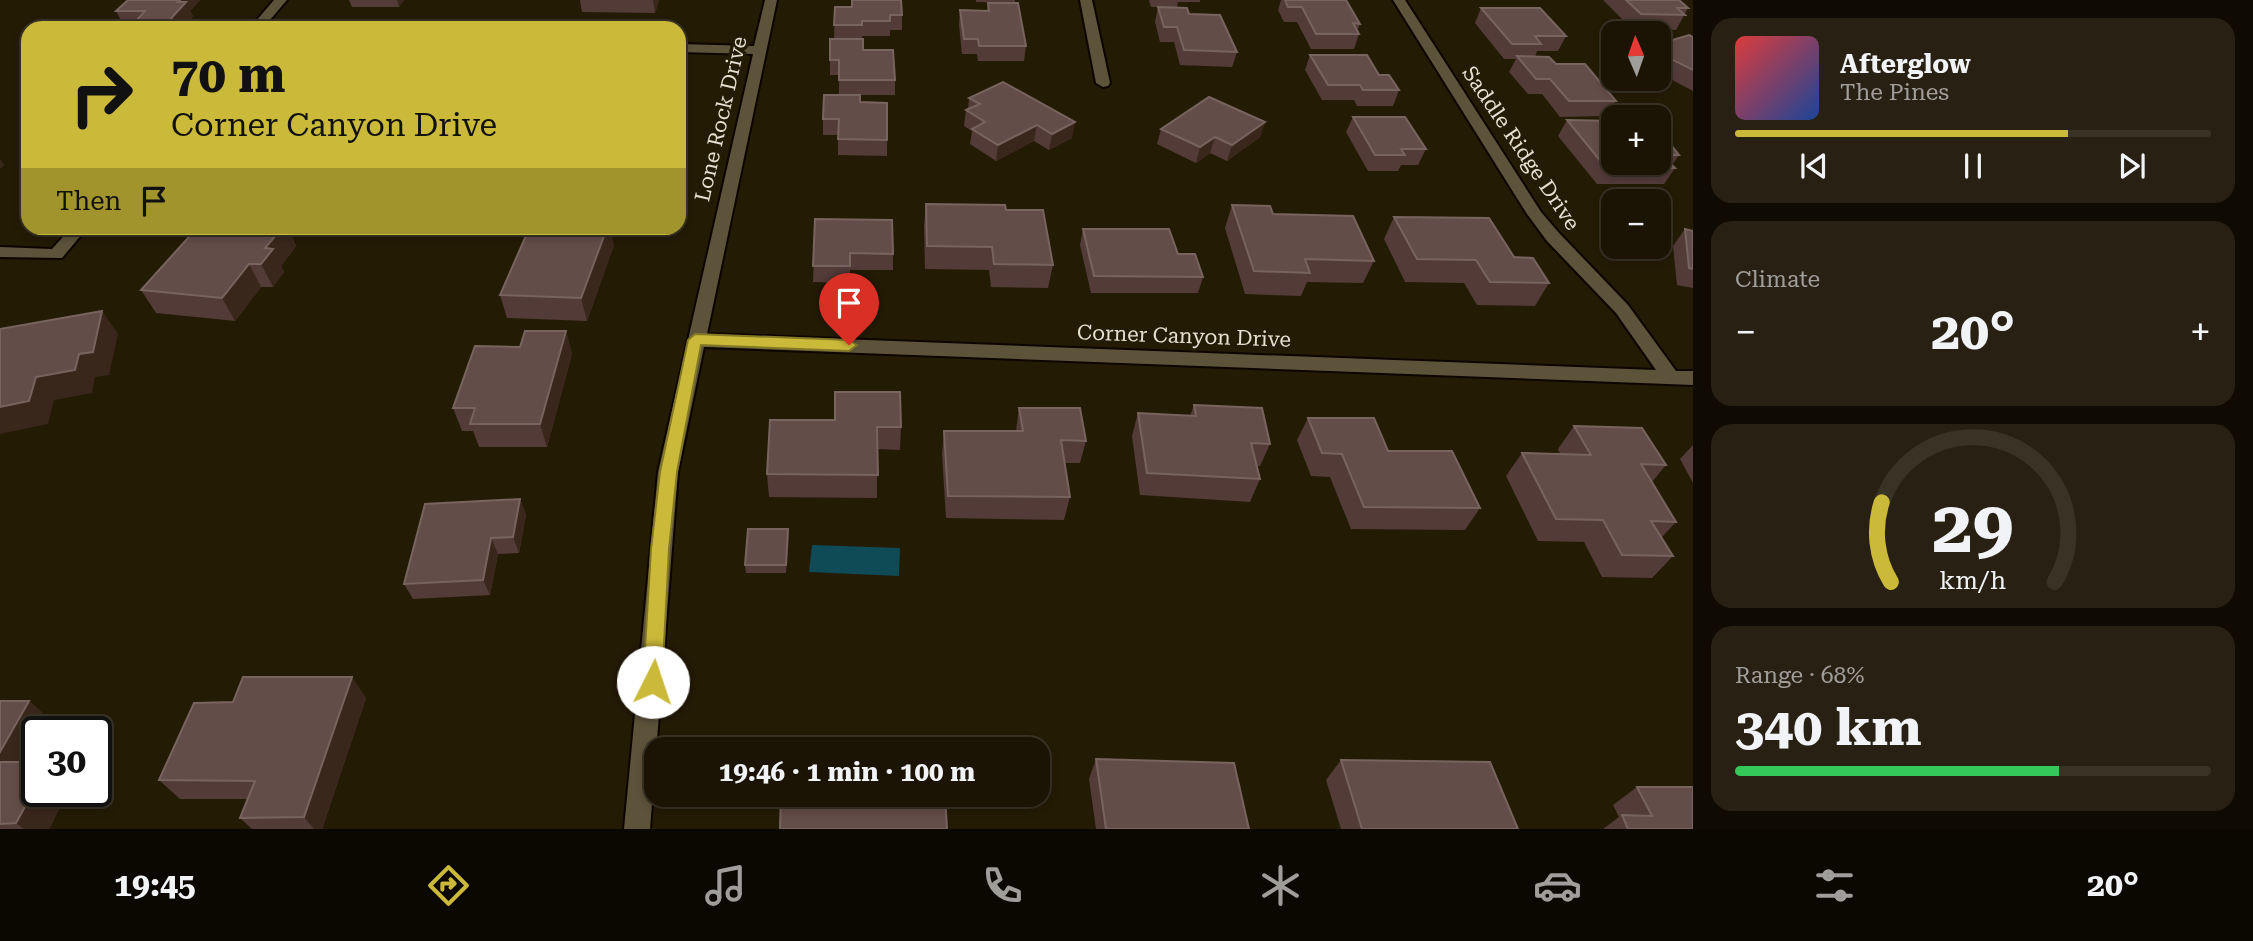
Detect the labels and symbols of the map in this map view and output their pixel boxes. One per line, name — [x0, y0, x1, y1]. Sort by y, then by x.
north arrow — [1601, 21, 1671, 91]
street label: Lone Rock Drive — [690, 34, 752, 204]
street label: Saddle Ridge Drive — [1457, 62, 1585, 234]
pin — [819, 273, 879, 345]
street label: Corner Canyon Drive — [1077, 320, 1291, 352]
position arrow — [616, 645, 690, 719]
speed limit sign: 30 — [21, 716, 112, 807]

